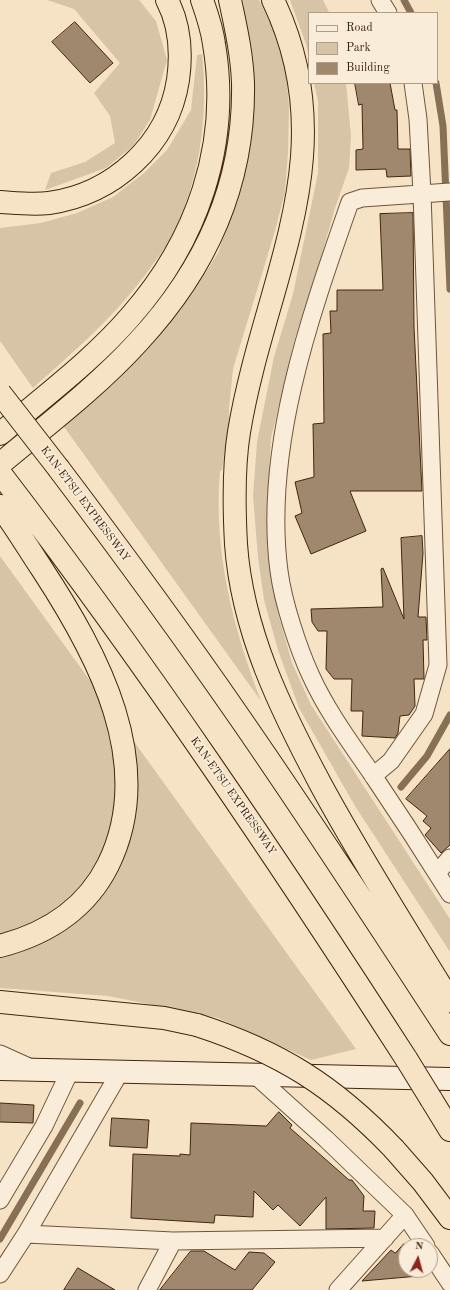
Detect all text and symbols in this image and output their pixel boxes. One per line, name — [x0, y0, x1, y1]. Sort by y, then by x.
legend — [308, 12, 438, 84]
text: Road — [346, 22, 373, 34]
text: Park — [346, 42, 371, 54]
text: Building — [346, 62, 390, 74]
street label: KAN-ETSU EXPRESSWAY — [37, 444, 133, 564]
street label: KAN-ETSU EXPRESSWAY — [187, 735, 279, 857]
north arrow — [398, 1238, 438, 1278]
text: N — [414, 1241, 424, 1252]

